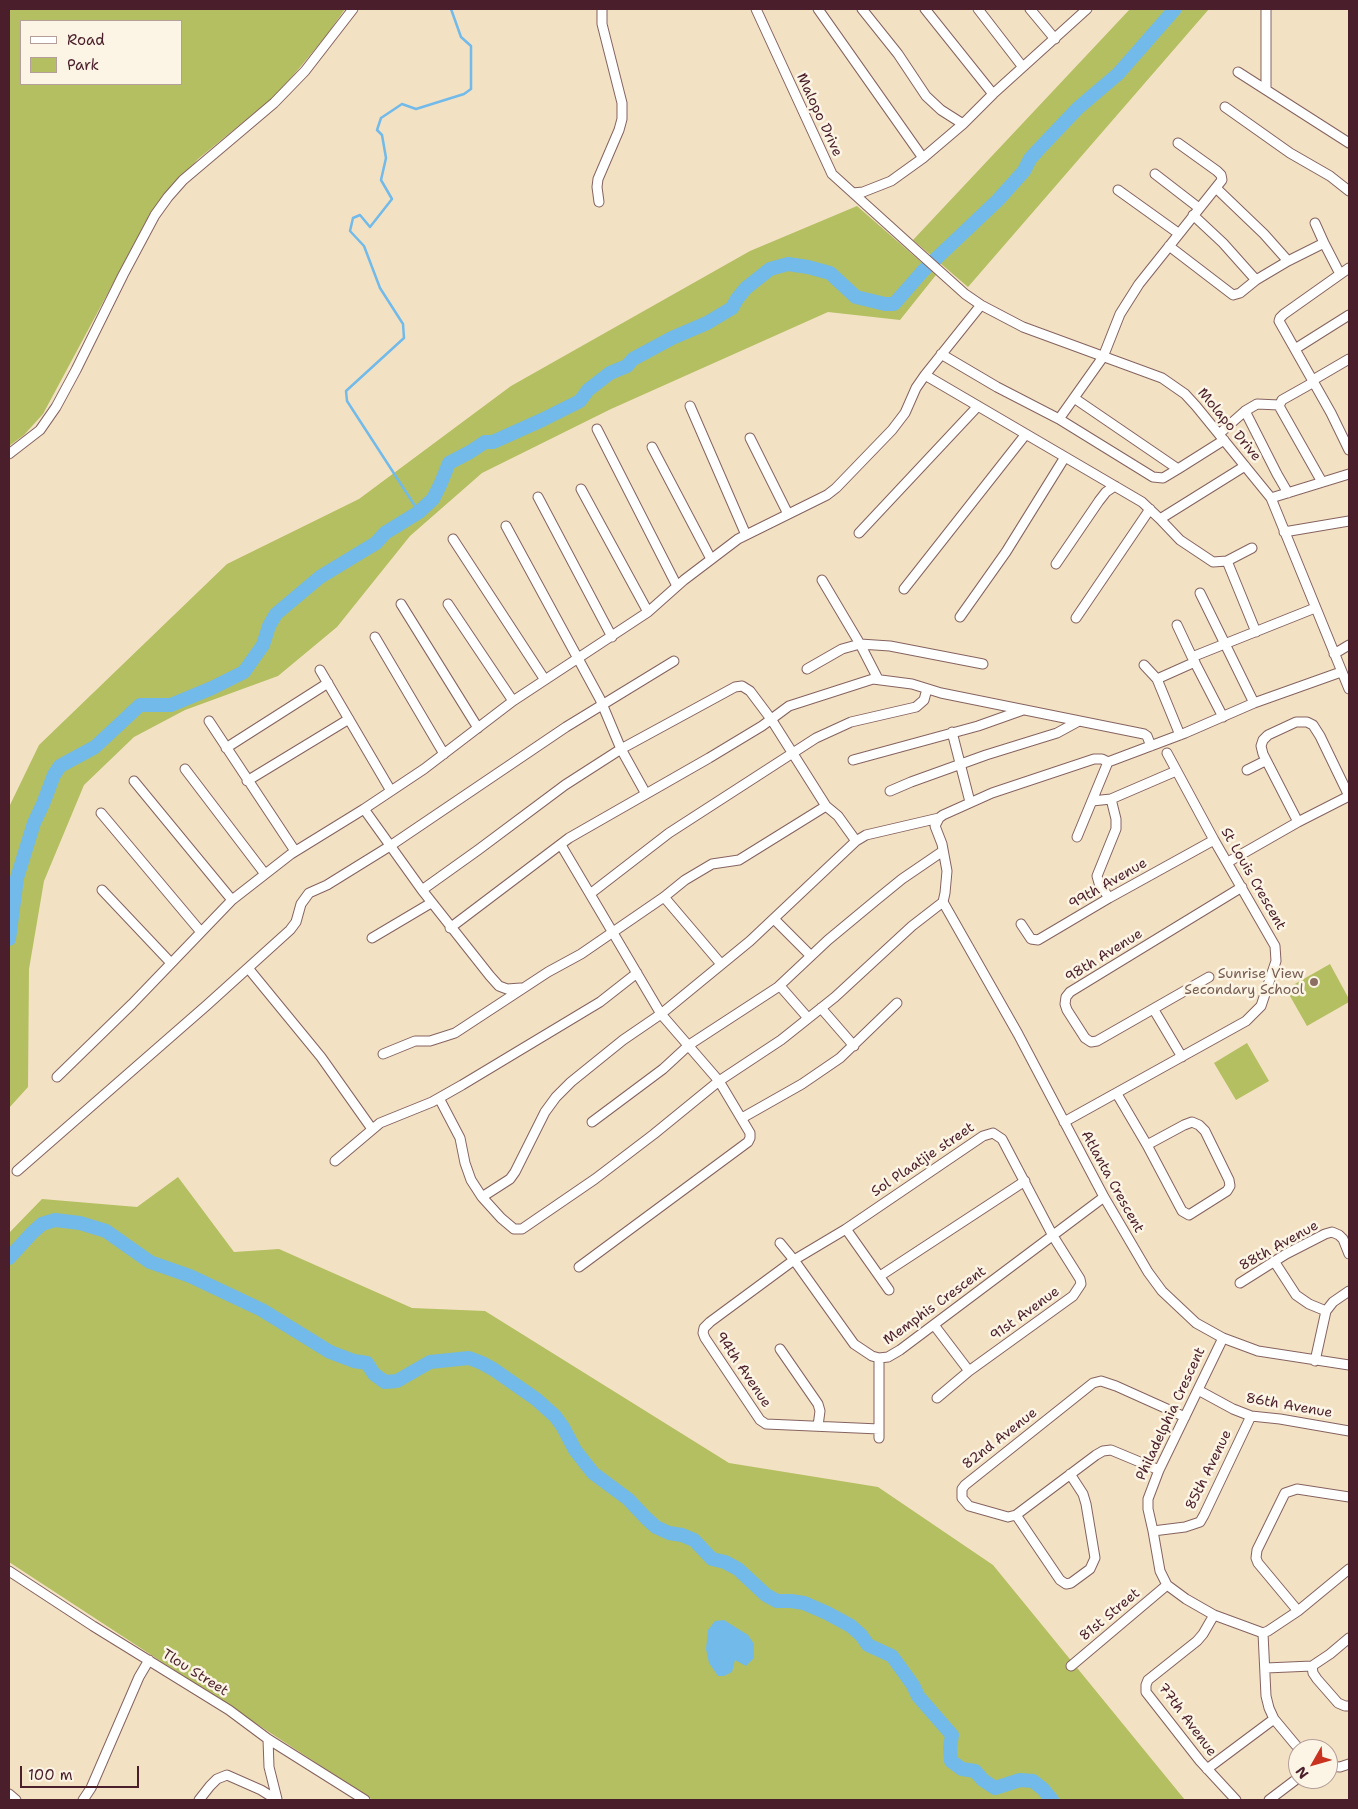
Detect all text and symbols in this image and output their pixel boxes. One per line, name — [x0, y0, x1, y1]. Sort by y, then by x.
legend — [20, 20, 182, 85]
text: Road — [67, 30, 105, 50]
text: Park — [67, 55, 99, 75]
street label: Malopo Drive — [792, 71, 846, 159]
street label: Molapo Drive — [1194, 385, 1264, 465]
street label: St Louis Crescent — [1217, 825, 1289, 933]
street label: 99th Avenue — [1066, 855, 1150, 913]
street label: 98th Avenue — [1062, 926, 1146, 986]
place label: Sunrise View Secondary School — [1184, 966, 1304, 999]
marker: Sunrise View Secondary School — [1308, 976, 1320, 988]
street label: Sol Plaatjie street — [868, 1119, 978, 1201]
street label: Atlanta Crescent — [1077, 1128, 1147, 1236]
street label: 88th Avenue — [1237, 1217, 1321, 1275]
street label: Memphis Crescent — [881, 1263, 989, 1349]
street label: 91st Avenue — [987, 1283, 1063, 1345]
street label: 94th Avenue — [712, 1329, 774, 1411]
street label: Philadelphia Crescent — [1133, 1345, 1209, 1483]
street label: 86th Avenue — [1244, 1390, 1334, 1422]
street label: 82nd Avenue — [959, 1405, 1041, 1473]
street label: 85th Avenue — [1182, 1427, 1236, 1513]
street label: 81st Street — [1077, 1585, 1143, 1645]
street label: Tlou Street — [159, 1646, 231, 1700]
street label: 77th Avenue — [1154, 1680, 1220, 1760]
north arrow — [1288, 1739, 1338, 1789]
scale bar — [22, 1756, 141, 1788]
text: N — [1291, 1763, 1312, 1783]
text: 100 m — [28, 1765, 73, 1785]

